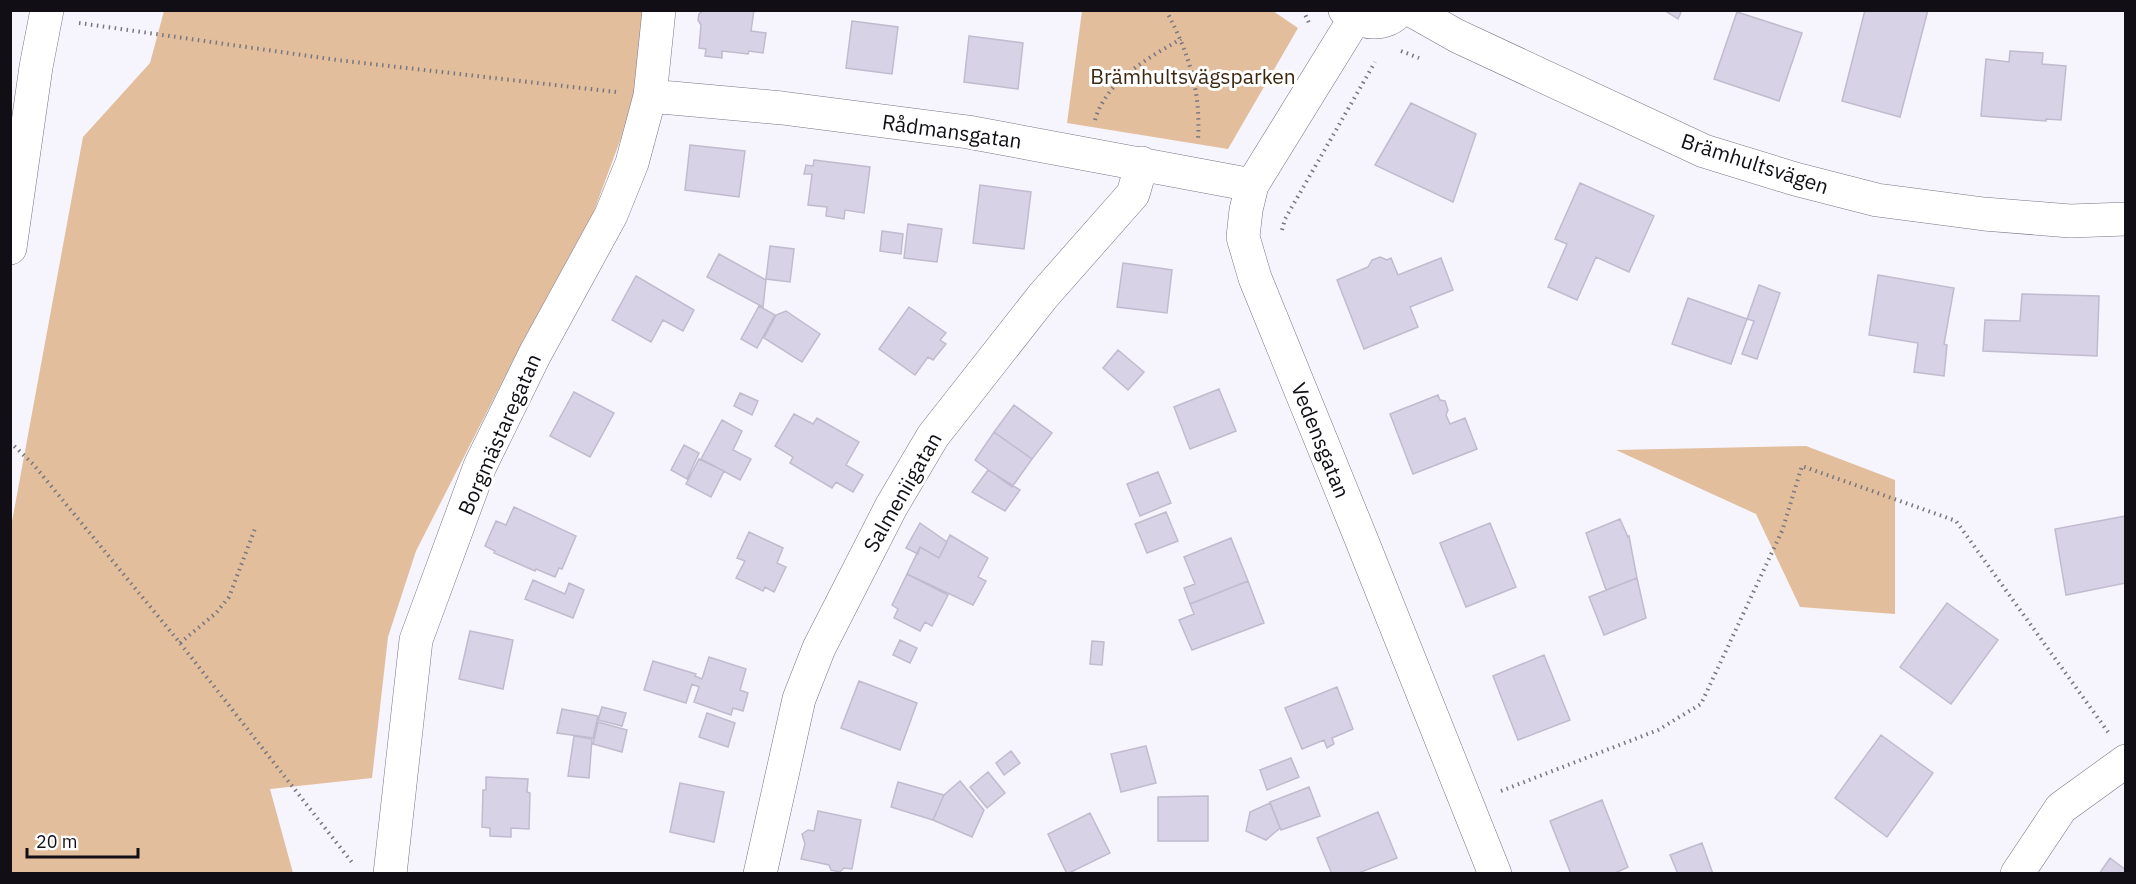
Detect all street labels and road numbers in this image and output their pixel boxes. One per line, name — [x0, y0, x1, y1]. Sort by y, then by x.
street label: Rådmansgatan — [880, 107, 1024, 155]
street label: Brämhultsvägen — [1678, 126, 1832, 200]
street label: Borgmästaregatan — [451, 349, 547, 519]
street label: Vedensgatan — [1285, 378, 1357, 502]
street label: Salmeniigatan — [856, 427, 948, 557]

